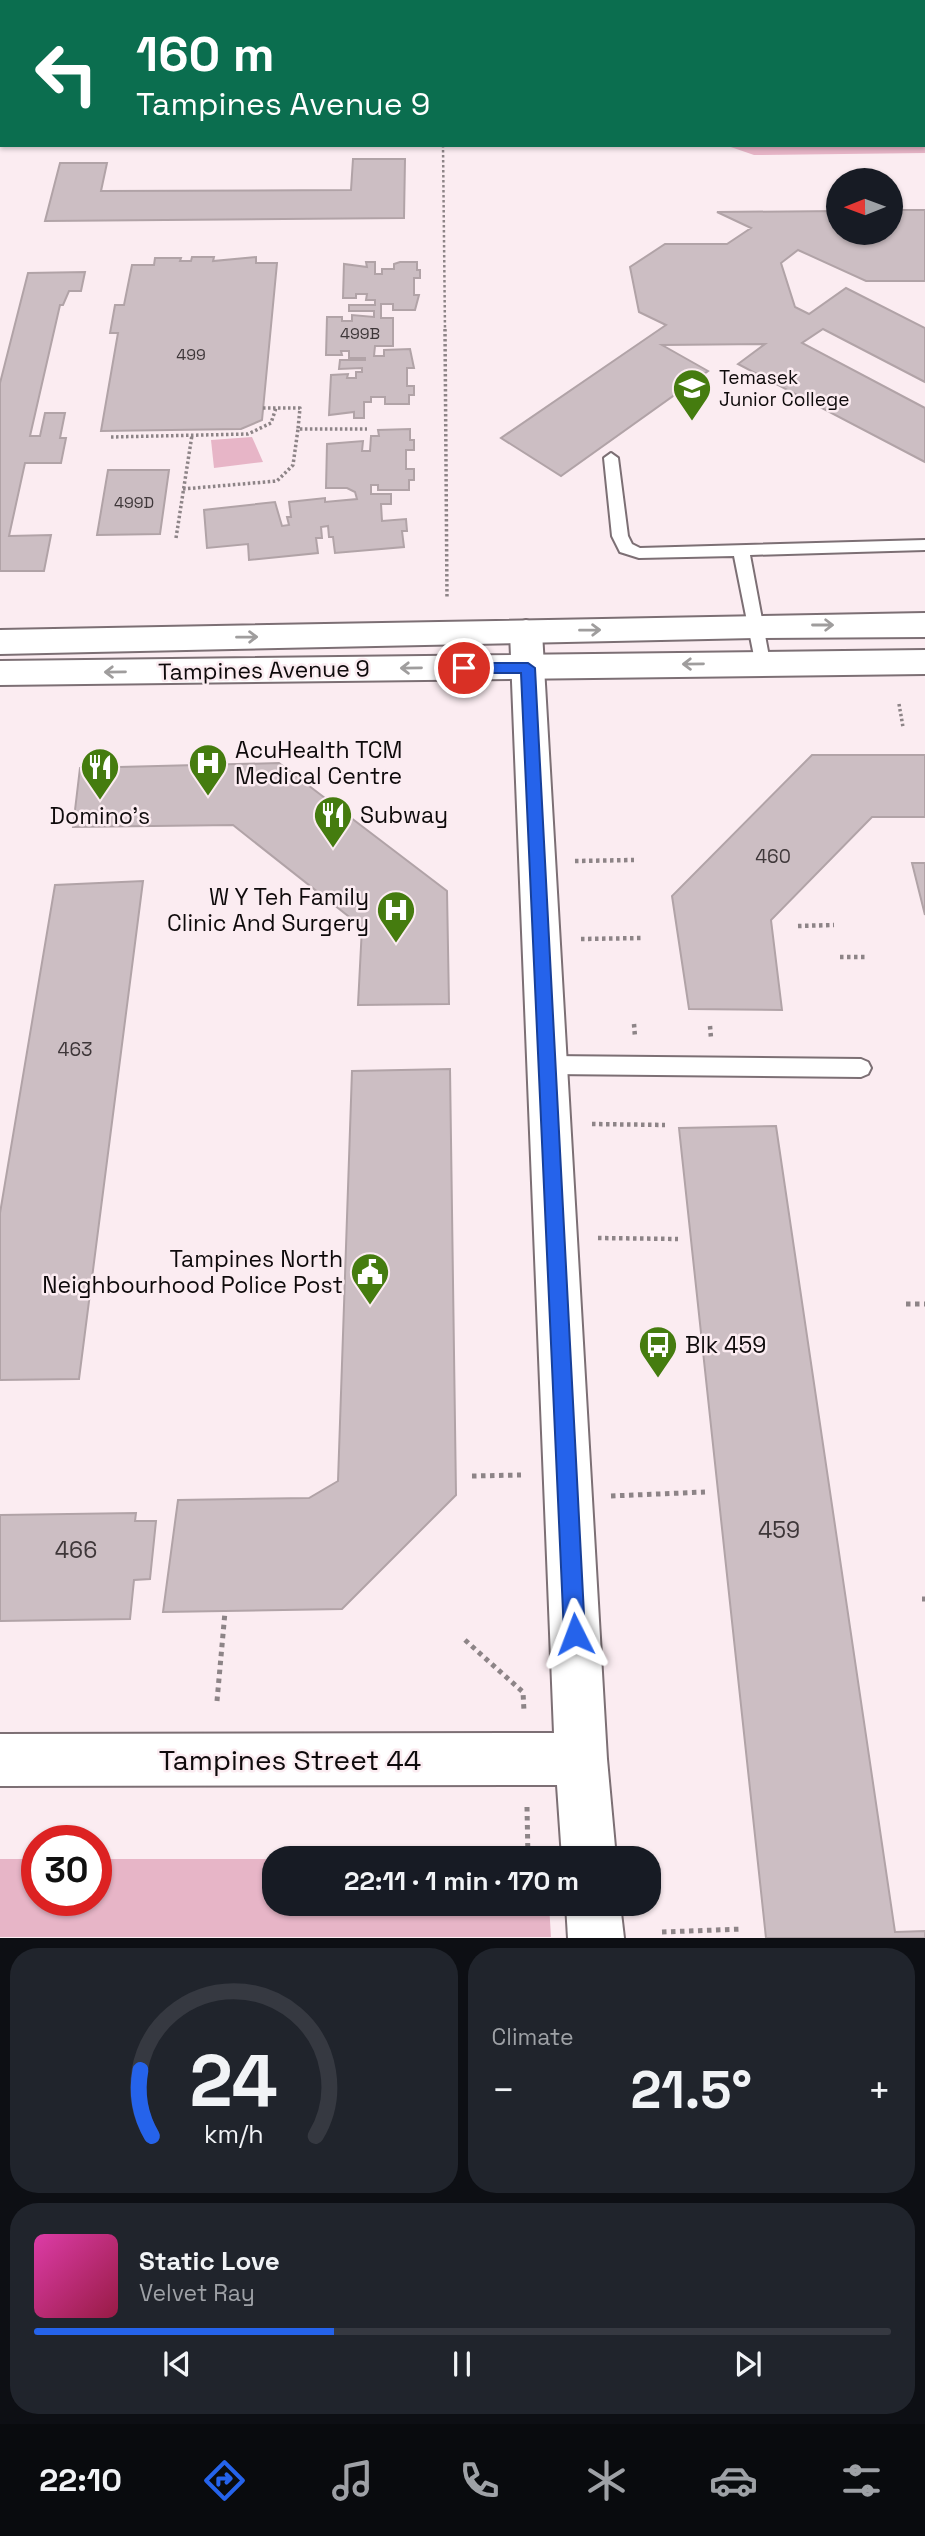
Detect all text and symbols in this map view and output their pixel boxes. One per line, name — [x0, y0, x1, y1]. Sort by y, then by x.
text: 160 m — [136, 23, 274, 85]
icon: left — [21, 28, 112, 119]
text: Tampines Avenue 9 — [136, 84, 430, 124]
north arrow — [826, 168, 903, 245]
map controls — [826, 168, 903, 245]
house number: 499B — [340, 323, 380, 344]
house number: 499 — [176, 344, 206, 365]
place label: Temasek Junior College — [719, 365, 849, 412]
school or university icon: Temasek Junior College — [671, 367, 713, 422]
house number: 499D — [114, 492, 154, 513]
one-way arrow — [812, 618, 835, 632]
one-way arrow — [579, 623, 602, 636]
one-way arrow — [236, 631, 259, 644]
pin — [434, 638, 494, 698]
icon: arrive — [445, 649, 483, 687]
street label: Tampines Avenue 9 — [158, 653, 370, 687]
one-way arrow — [682, 657, 705, 671]
one-way arrow — [399, 662, 422, 675]
one-way arrow — [104, 665, 127, 679]
place label: AcuHealth TCM Medical Centre — [235, 735, 402, 791]
hospital icon: AcuHealth TCM Medical Centre — [187, 742, 229, 797]
restaurant icon: Domino's — [79, 746, 121, 801]
restaurant icon: Subway — [312, 794, 354, 849]
place label: Subway — [360, 800, 448, 830]
place label: Domino's — [50, 801, 150, 831]
house number: 460 — [755, 844, 791, 869]
place label: W Y Teh Family Clinic And Surgery — [167, 882, 369, 938]
hospital icon: W Y Teh Family Clinic And Surgery — [375, 889, 417, 944]
house number: 463 — [58, 1037, 92, 1062]
place label: Tampines North Neighbourhood Police Post — [42, 1244, 343, 1300]
public building icon: Tampines North Neighbourhood Police Post — [349, 1251, 391, 1306]
bus stop icon: Blk 459 — [637, 1324, 679, 1379]
place label: Blk 459 — [685, 1330, 766, 1360]
house number: 459 — [758, 1515, 800, 1545]
house number: 466 — [55, 1535, 97, 1565]
position arrow — [538, 1597, 612, 1671]
street label: Tampines Street 44 — [159, 1742, 421, 1778]
speed limit sign: 30 — [21, 1825, 112, 1916]
text: 22:11 · 1 min · 170 m — [344, 1864, 579, 1898]
text: Climate — [492, 2022, 574, 2052]
text: 24 — [190, 2035, 278, 2128]
text: 21.5° — [630, 2057, 752, 2123]
text: − — [492, 2066, 515, 2114]
text: + — [867, 2066, 891, 2114]
text: km/h — [204, 2118, 264, 2150]
text: Static Love — [139, 2244, 280, 2278]
text: Velvet Ray — [139, 2278, 255, 2308]
icon: previous — [158, 2345, 196, 2383]
icon: pause — [443, 2345, 481, 2383]
icon: next — [729, 2345, 767, 2383]
icon: directions — [200, 2456, 249, 2505]
icon: music — [328, 2456, 377, 2505]
icon: phone — [455, 2456, 504, 2505]
icon: climate — [582, 2456, 631, 2505]
icon: car — [709, 2456, 758, 2505]
icon: filters — [837, 2456, 886, 2505]
text: 22:10 — [39, 2460, 122, 2500]

